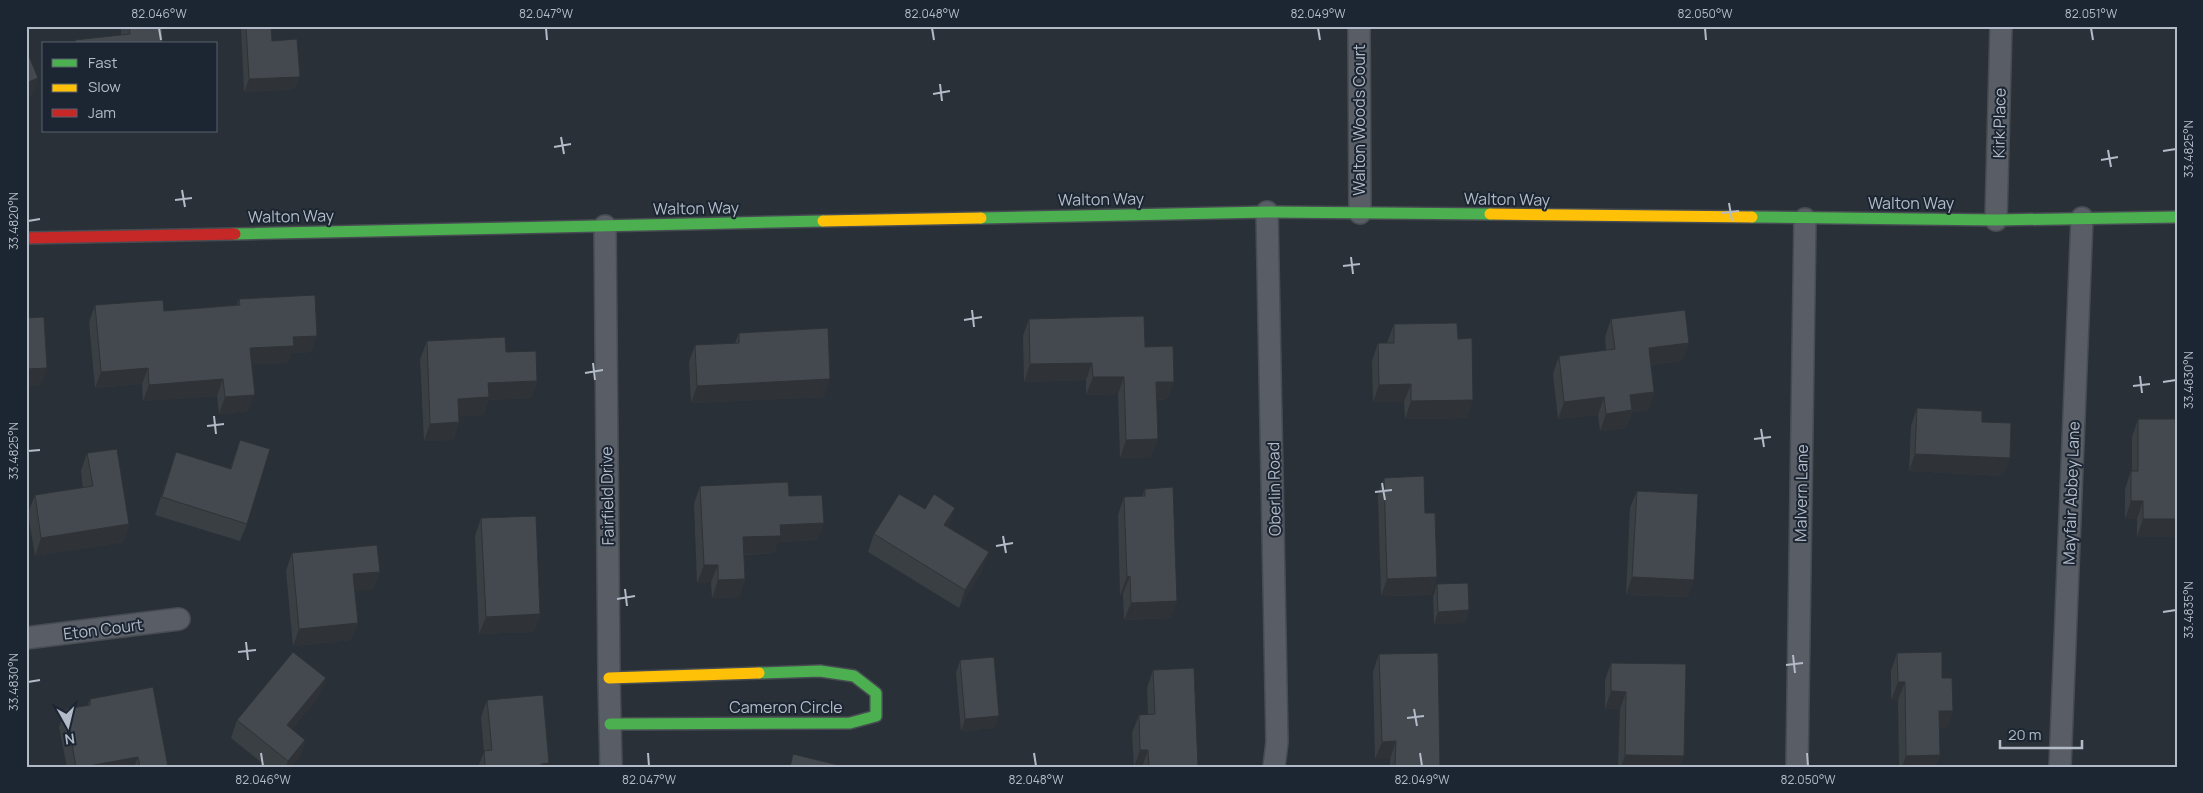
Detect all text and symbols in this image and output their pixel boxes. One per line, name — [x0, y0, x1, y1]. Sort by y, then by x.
text: 82.046°W — [131, 5, 187, 22]
text: 82.047°W — [519, 5, 574, 22]
text: 82.048°W — [905, 5, 960, 22]
text: 82.049°W — [1290, 5, 1346, 22]
text: 82.050°W — [1677, 5, 1733, 22]
text: 82.051°W — [2065, 5, 2118, 22]
legend — [42, 42, 218, 132]
street label: Walton Woods Court — [1348, 44, 1370, 196]
text: Fast — [88, 52, 117, 73]
text: Slow — [88, 76, 121, 97]
street label: Kirk Place — [1987, 88, 2011, 158]
text: Jam — [88, 102, 116, 123]
text: 33.4825°N — [2180, 120, 2197, 178]
street label: Walton Way — [1058, 187, 1145, 211]
street label: Walton Way — [1464, 187, 1551, 211]
text: 33.4820°N — [5, 192, 22, 250]
street label: Walton Way — [1868, 192, 1955, 214]
street label: Walton Way — [653, 196, 740, 220]
street label: Walton Way — [248, 204, 335, 228]
text: 33.4830°N — [2180, 351, 2197, 409]
street label: Mayfair Abbey Lane — [2057, 421, 2085, 565]
text: 33.4825°N — [5, 422, 22, 480]
street label: Oberlin Road — [1262, 442, 1286, 536]
street label: Malvern Lane — [1789, 444, 1813, 542]
street label: Fairfield Drive — [595, 446, 619, 546]
text: 33.4835°N — [2180, 581, 2197, 639]
street label: Eton Court — [62, 613, 144, 645]
text: 33.4830°N — [5, 653, 22, 711]
street label: Cameron Circle — [729, 696, 843, 718]
north arrow — [42, 700, 92, 750]
scale bar — [2000, 718, 2083, 750]
text: 20 m — [2008, 724, 2041, 745]
text: N — [64, 729, 76, 749]
text: 82.046°W — [235, 771, 291, 788]
text: 82.047°W — [622, 771, 677, 788]
text: 82.048°W — [1009, 771, 1064, 788]
text: 82.049°W — [1394, 771, 1450, 788]
text: 82.050°W — [1780, 771, 1836, 788]

